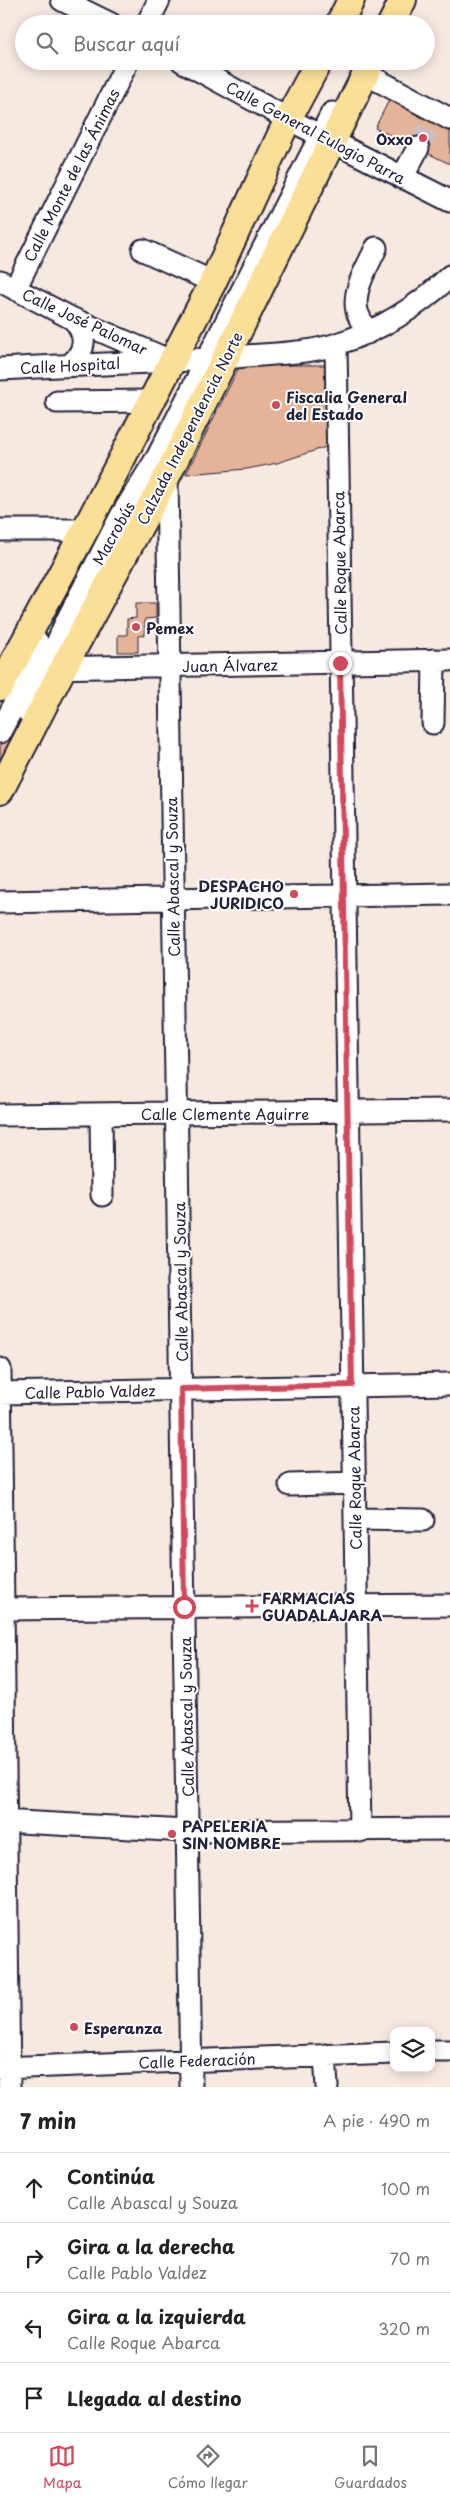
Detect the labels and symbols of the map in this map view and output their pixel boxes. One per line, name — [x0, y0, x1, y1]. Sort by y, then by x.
street label: Calle General Eulogio Parra — [222, 75, 410, 189]
street label: Calle Monte de las Ánimas — [17, 84, 125, 266]
place label: Oxxo — [376, 127, 413, 150]
marker: Oxxo — [417, 132, 429, 144]
street label: Calle José Palomar — [19, 282, 152, 360]
street label: Calzada Independencia Norte — [130, 328, 248, 528]
street label: Calle Hospital — [19, 351, 121, 379]
place label: Fiscalia General del Estado — [286, 385, 407, 425]
marker: Fiscalia General del Estado — [270, 399, 282, 411]
street label: Calle Roque Abarca — [326, 490, 352, 635]
street label: Macrobús — [86, 497, 140, 569]
place label: Pemex — [146, 616, 194, 639]
marker: Pemex — [130, 621, 142, 633]
route end — [329, 652, 352, 675]
street label: Juan Álvarez — [182, 653, 278, 677]
street label: Calle Abascal y Souza — [159, 796, 185, 957]
place label: DESPACHO JURIDICO — [198, 874, 284, 914]
marker: DESPACHO JURIDICO — [288, 888, 300, 900]
street label: Calle Clemente Aguirre — [141, 1102, 309, 1125]
street label: Calle Abascal y Souza — [167, 1201, 193, 1362]
street label: Calle Pablo Valdez — [24, 1378, 156, 1404]
street label: Calle Roque Abarca — [341, 1405, 367, 1550]
place label: FARMACIAS GUADALAJARA — [262, 1586, 383, 1626]
route start — [173, 1596, 196, 1619]
marker: FARMACIAS GUADALAJARA — [246, 1600, 258, 1612]
street label: Calle Abascal y Souza — [173, 1636, 199, 1797]
place label: PAPELERIA SIN NOMBRE — [182, 1814, 281, 1854]
marker: PAPELERIA SIN NOMBRE — [166, 1828, 178, 1840]
place label: Esperanza — [84, 2016, 163, 2039]
marker: Esperanza — [68, 2021, 80, 2033]
street label: Calle Federación — [138, 2046, 256, 2074]

